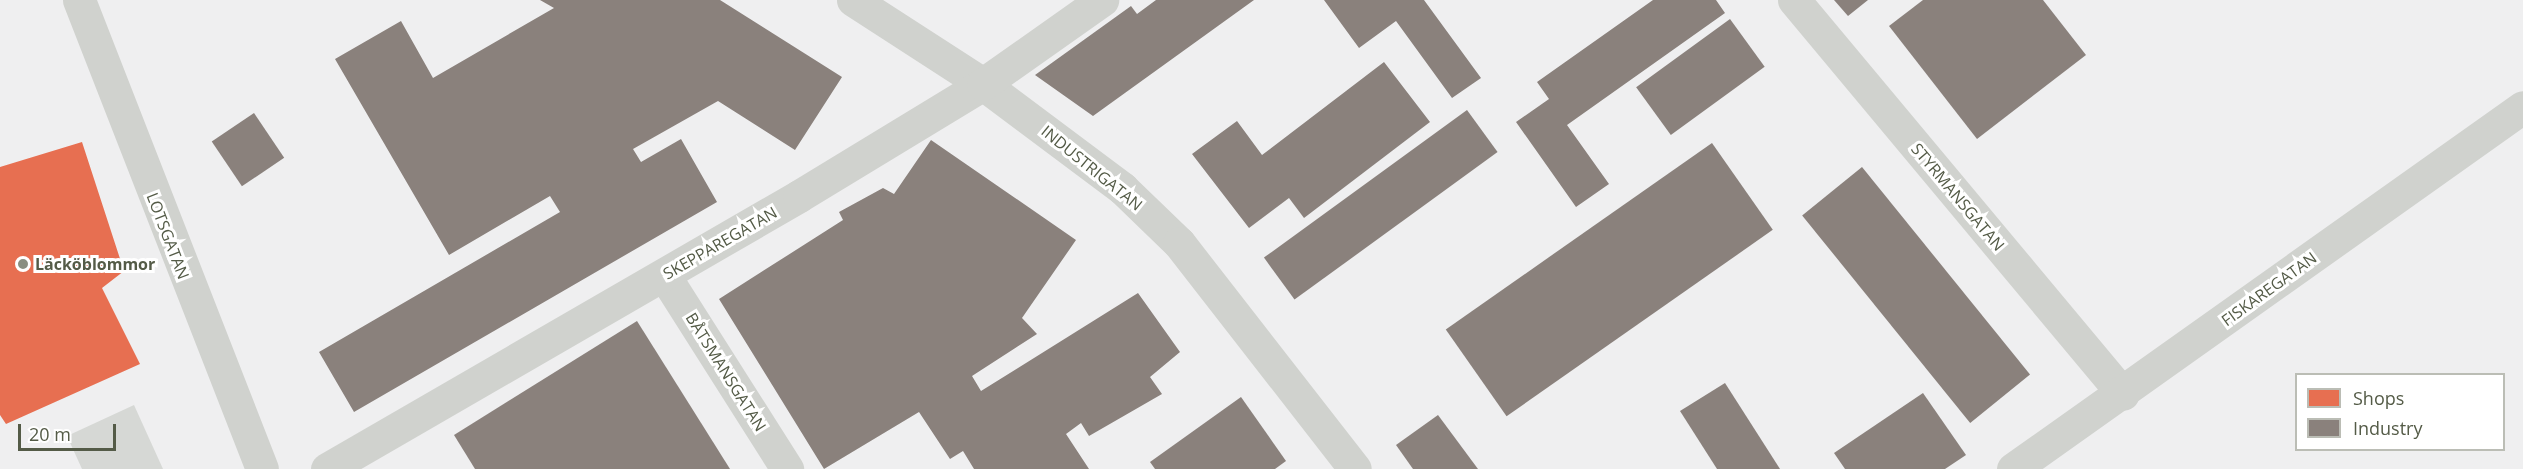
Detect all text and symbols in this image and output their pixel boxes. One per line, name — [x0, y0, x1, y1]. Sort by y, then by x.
street label: INDUSTRIGATAN — [1038, 121, 1146, 215]
street label: STYRMANSGATAN — [1907, 139, 2009, 255]
street label: LOTSGATAN — [143, 190, 193, 282]
street label: SKEPPAREGATAN — [660, 203, 780, 283]
street label: FISKAREGATAN — [2218, 248, 2320, 330]
place label: Läcköblommor — [35, 254, 155, 274]
marker: Läcköblommor — [16, 257, 30, 271]
street label: BÅTSMANSGATAN — [682, 309, 770, 435]
legend — [2295, 373, 2505, 451]
text: Shops — [2353, 386, 2404, 410]
scale bar — [21, 412, 118, 450]
text: Industry — [2353, 416, 2423, 440]
text: 20 m — [29, 422, 71, 446]

